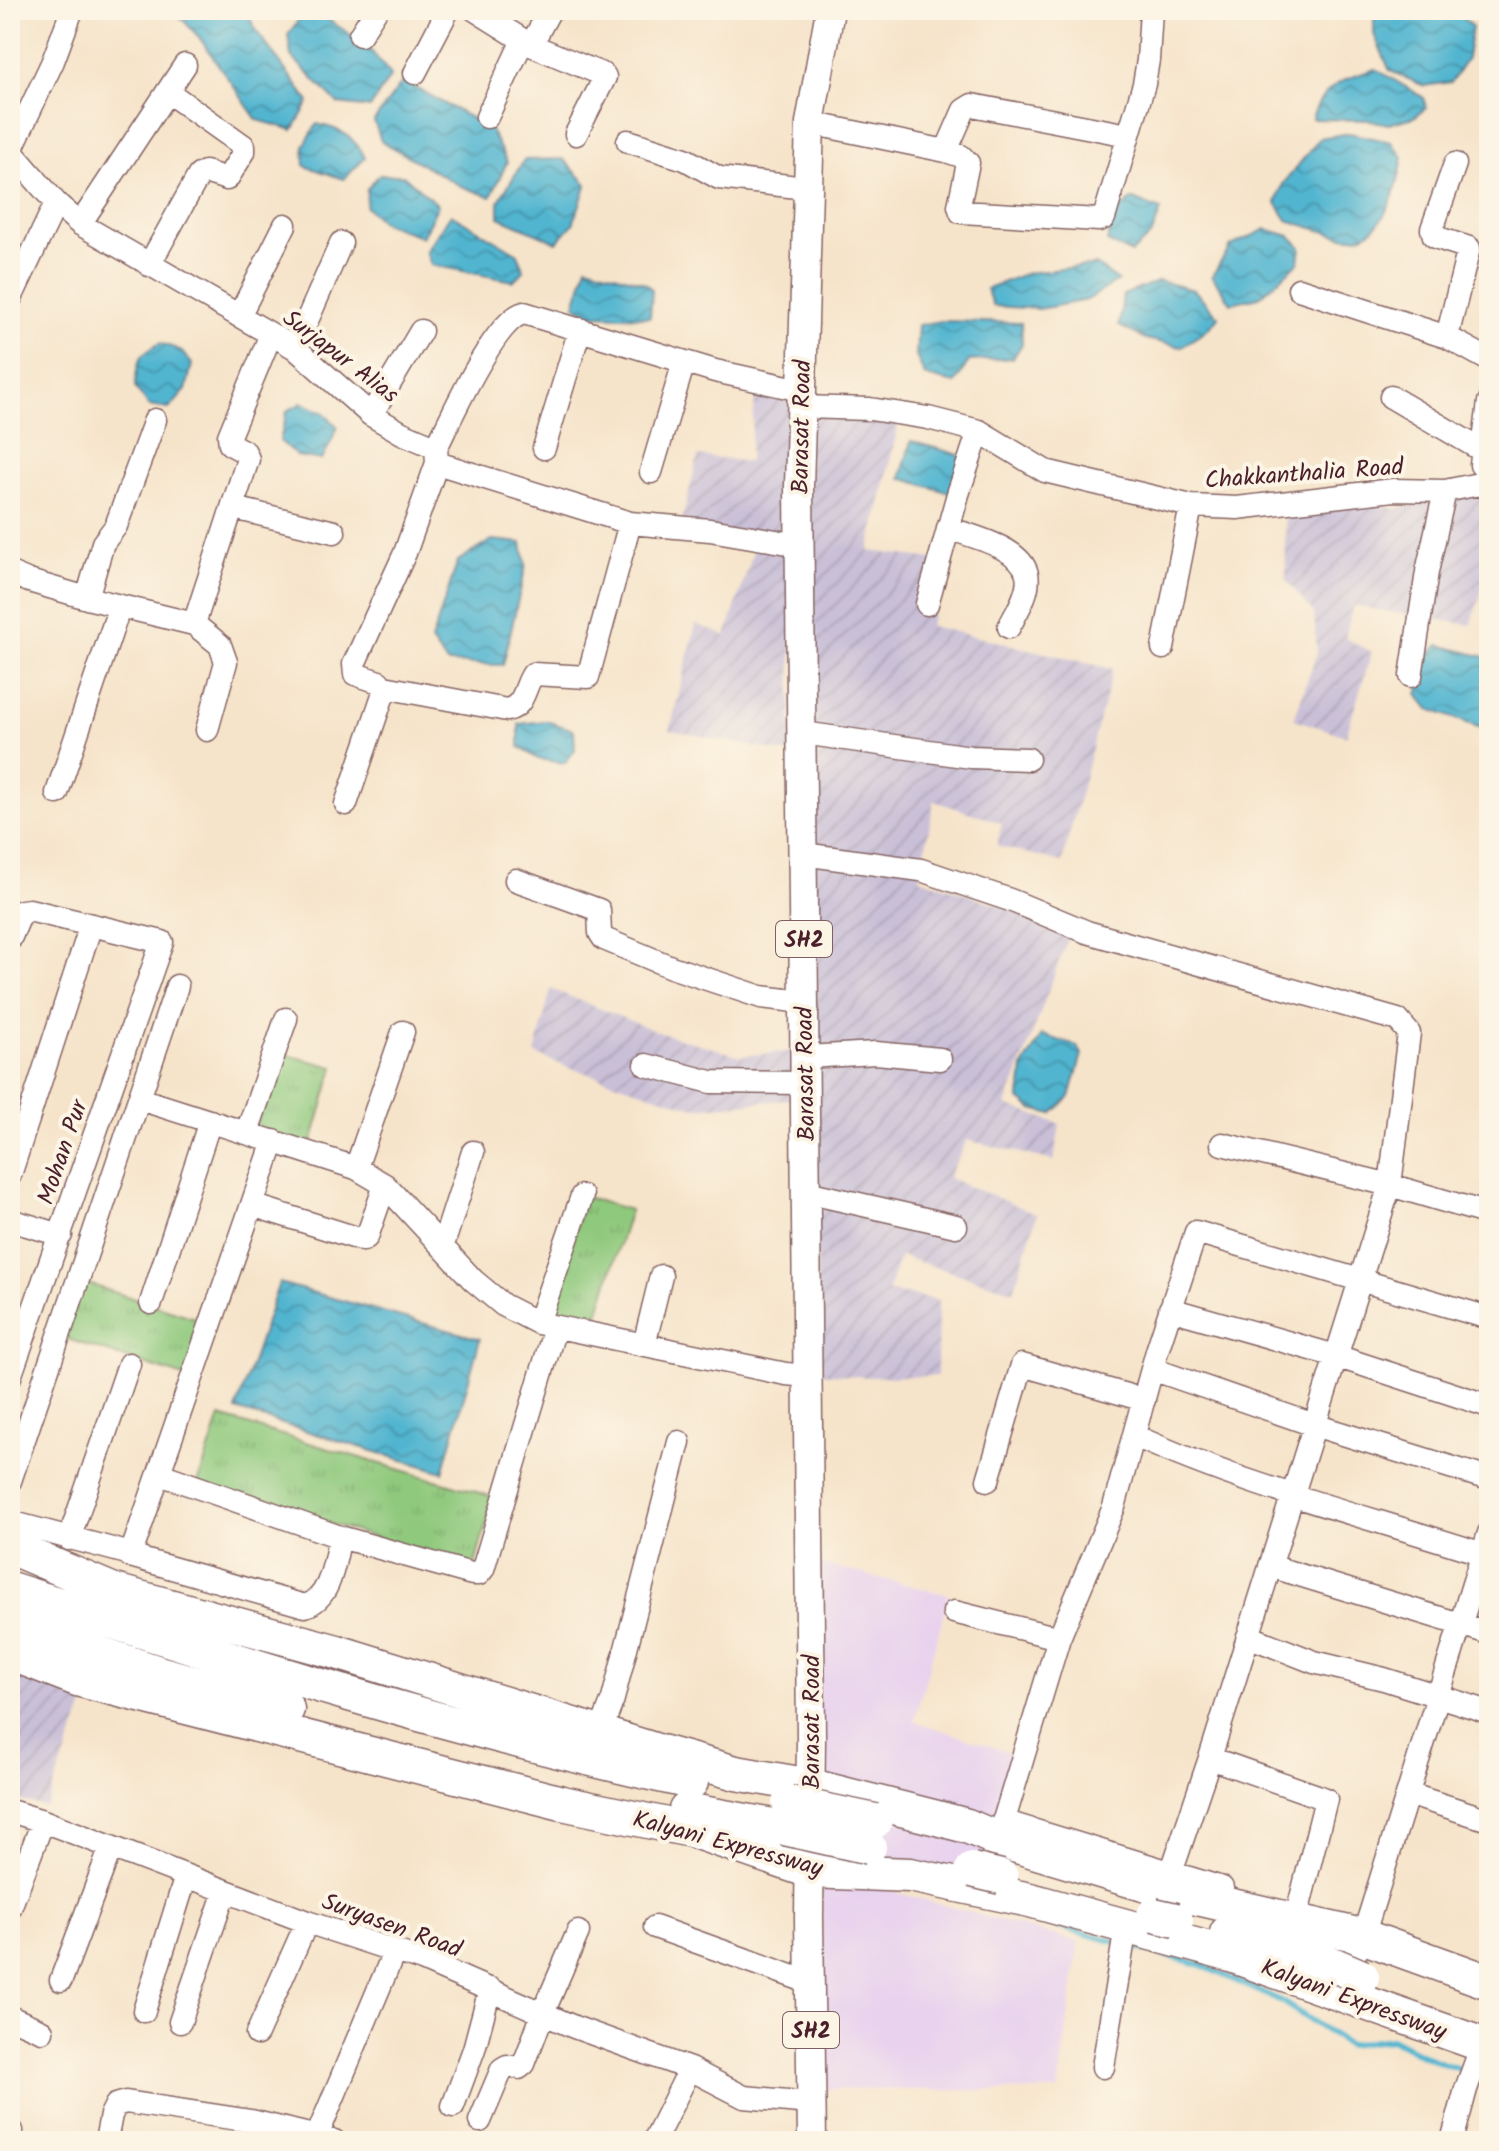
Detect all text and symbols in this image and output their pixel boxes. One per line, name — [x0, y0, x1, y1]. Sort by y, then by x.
street label: Surjapur Alias — [273, 300, 407, 414]
street label: Barasat Road — [782, 359, 823, 494]
street label: Chakkanthalia Road — [1203, 448, 1406, 501]
road number: SH2 — [776, 921, 832, 957]
street label: Barasat Road — [786, 1005, 827, 1141]
street label: Mohan Pur — [27, 1093, 100, 1210]
street label: Barasat Road — [793, 1654, 832, 1789]
street label: Kalyani Expressway — [628, 1800, 828, 1889]
street label: Suryasen Road — [316, 1883, 468, 1970]
street label: Kalyani Expressway — [1255, 1949, 1453, 2052]
road number: SH2 — [783, 2012, 839, 2048]

